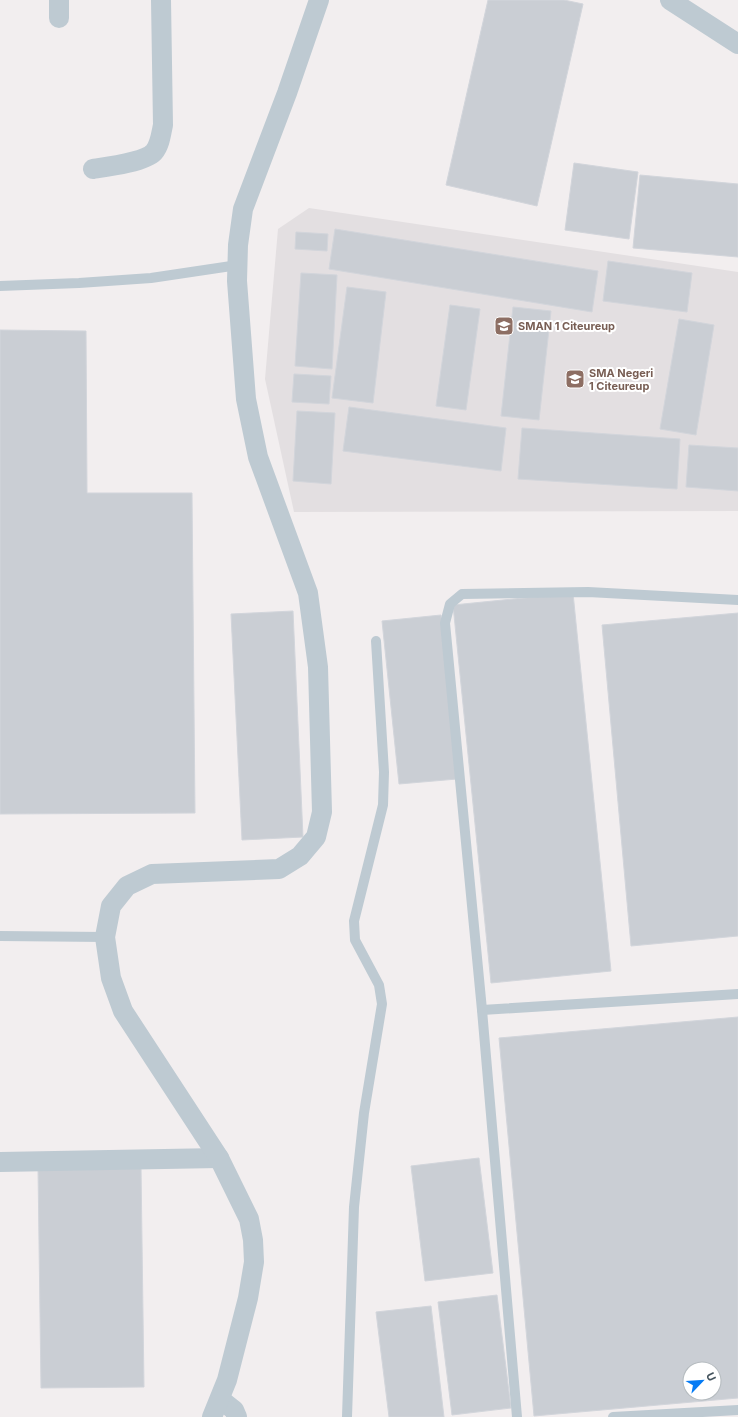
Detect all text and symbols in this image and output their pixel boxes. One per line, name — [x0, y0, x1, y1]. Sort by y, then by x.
school or university icon: SMAN 1 Citeureup — [493, 315, 515, 337]
place label: SMAN 1 Citeureup — [518, 319, 615, 333]
place label: SMA Negeri 1 Citeureup — [589, 366, 653, 393]
school or university icon: SMA Negeri 1 Citeureup — [564, 368, 586, 390]
north arrow — [682, 1361, 722, 1401]
text: U — [703, 1370, 719, 1383]

